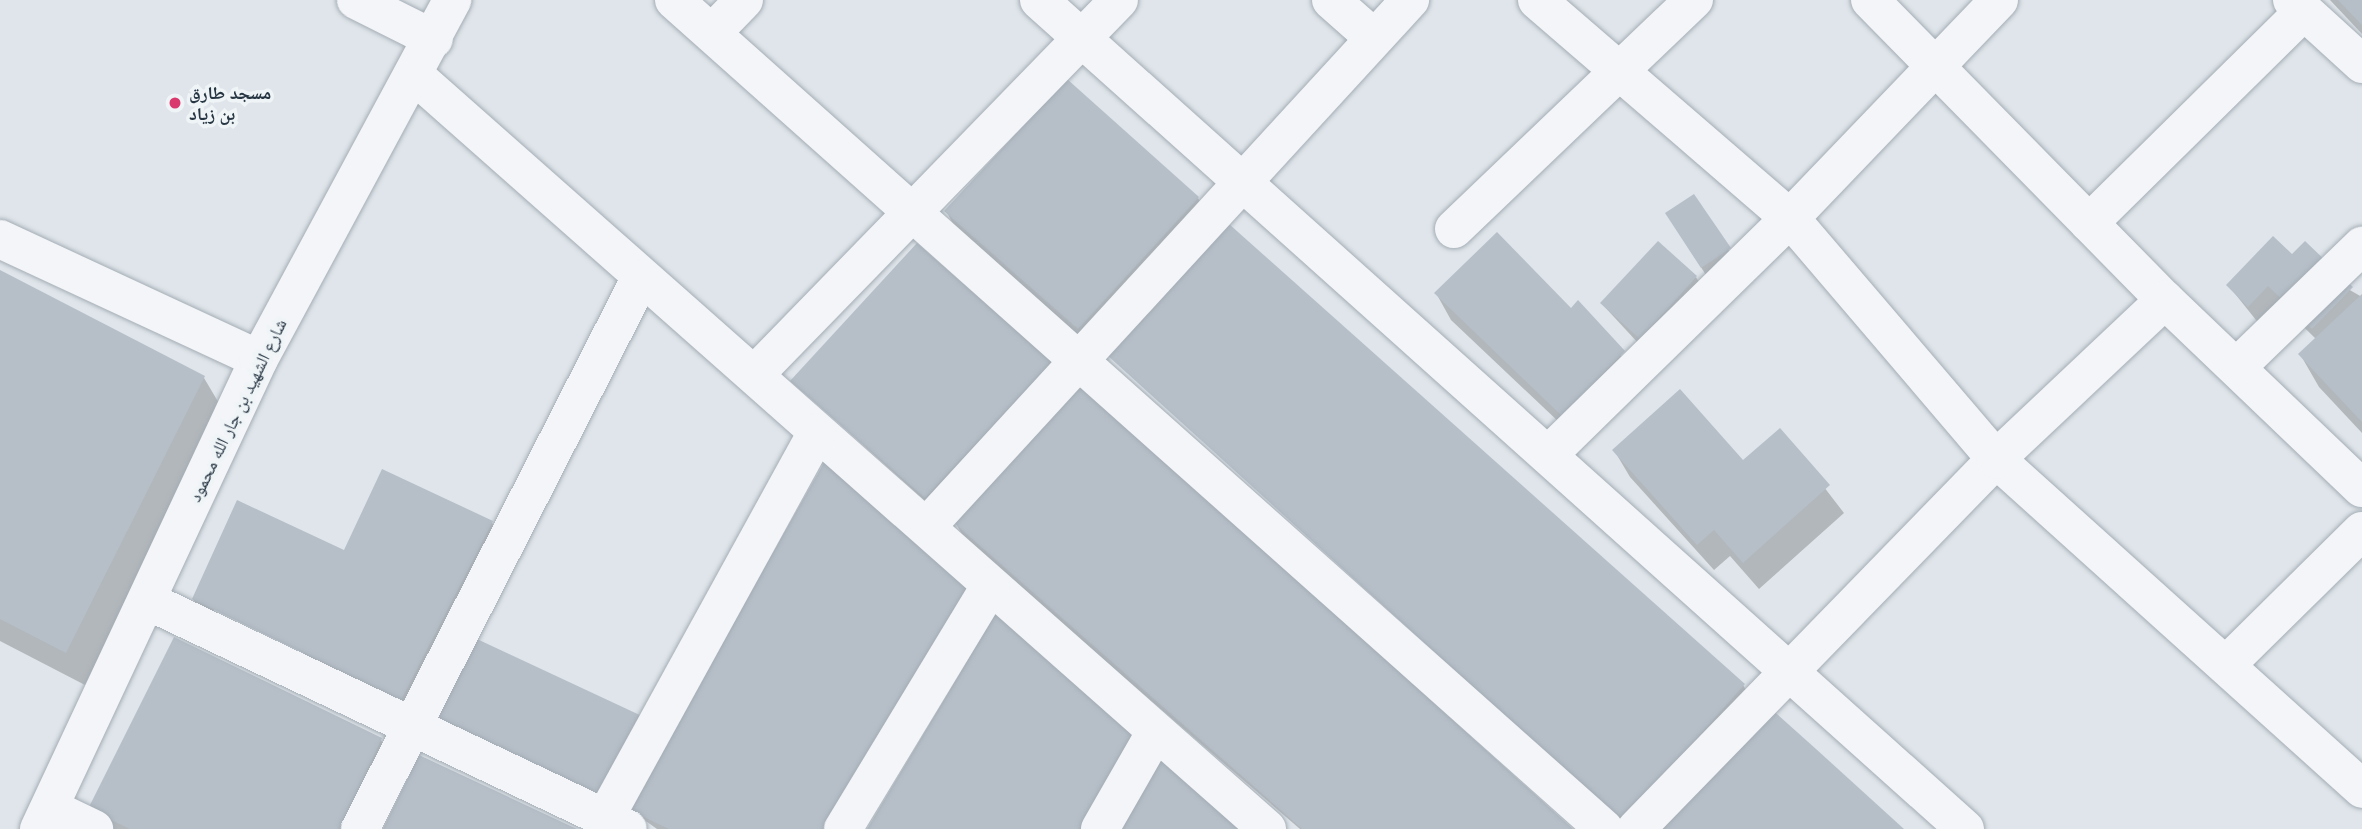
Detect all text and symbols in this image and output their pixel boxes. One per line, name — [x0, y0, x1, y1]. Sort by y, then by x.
place label: مسجد طارق بن زياد — [189, 82, 271, 124]
marker: مسجد طارق بن زياد — [167, 95, 183, 111]
street label: شارع الشهيد بن جار الله محمود — [183, 315, 291, 505]

